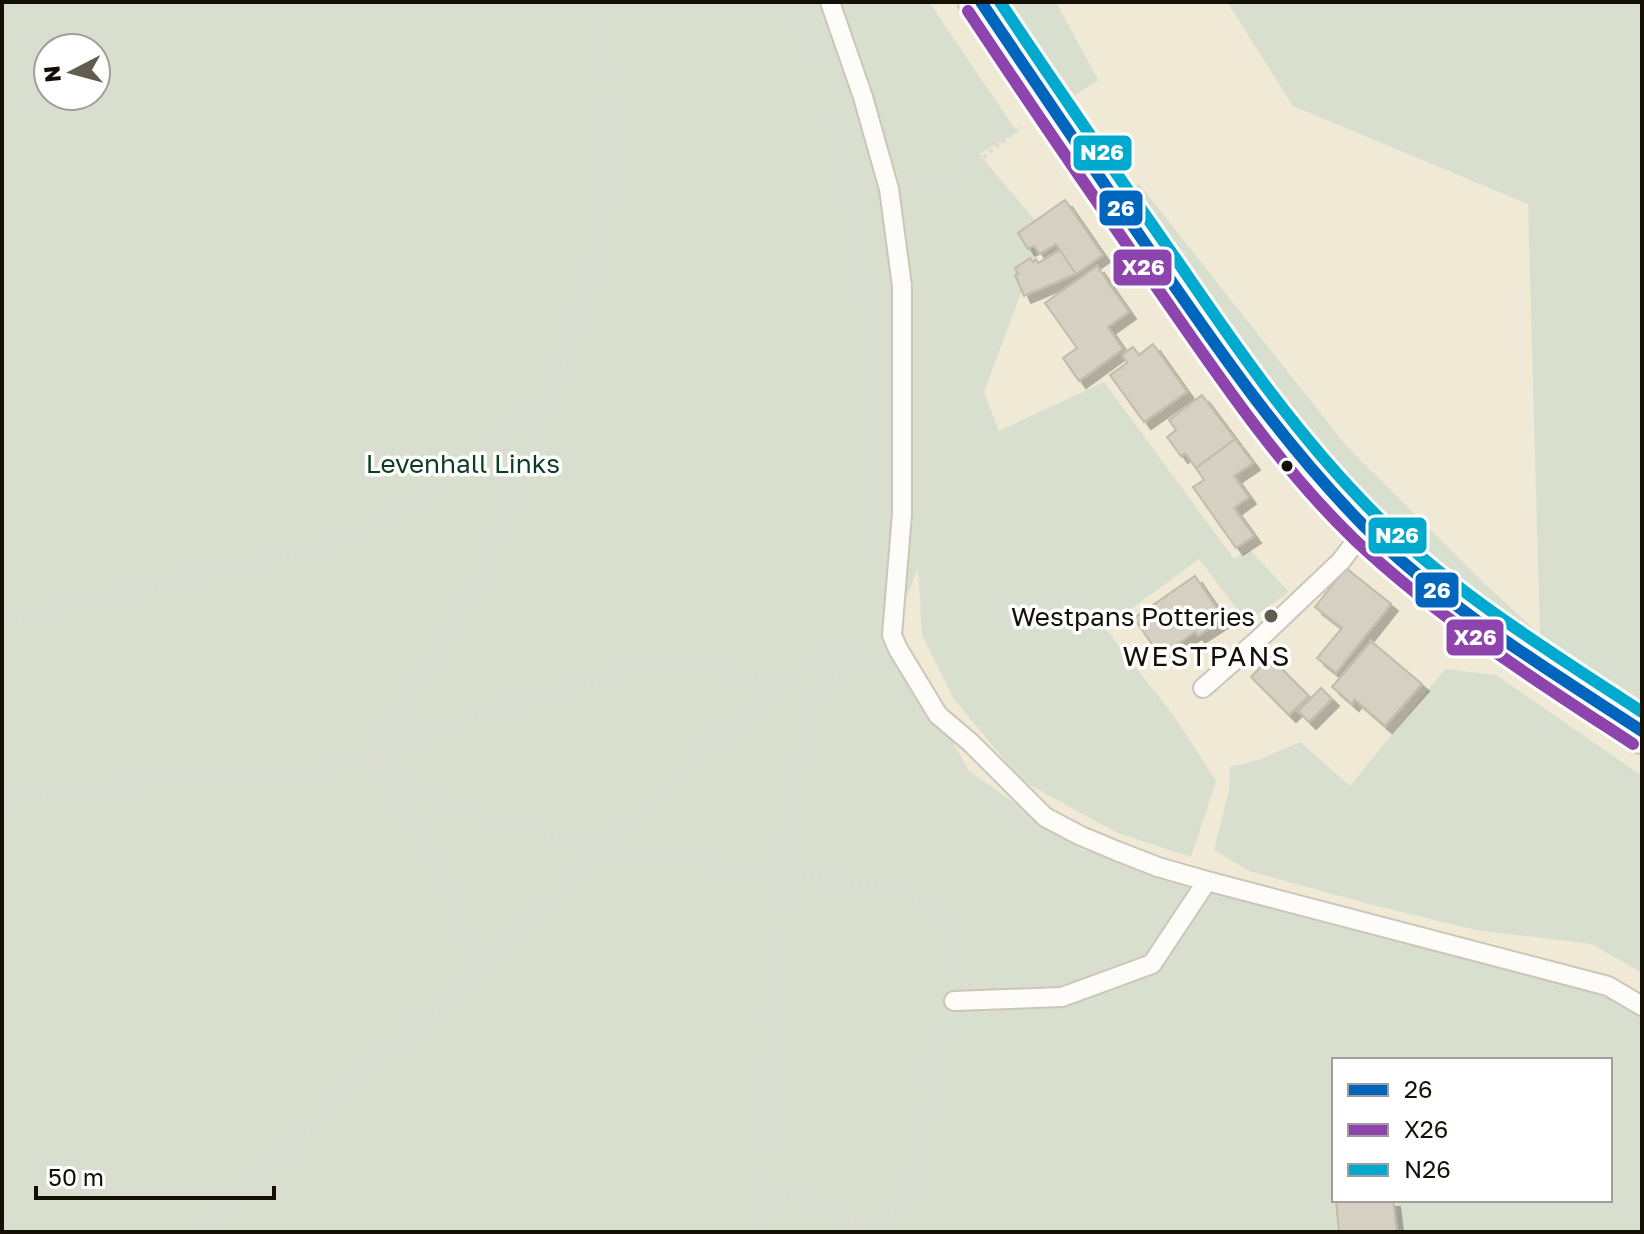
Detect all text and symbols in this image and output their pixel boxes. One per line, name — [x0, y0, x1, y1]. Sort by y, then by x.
north arrow — [32, 32, 112, 112]
text: N — [37, 64, 66, 84]
line badge: N26 — [1072, 134, 1133, 172]
text: N26 — [1080, 138, 1124, 165]
line badge: 26 — [1098, 189, 1144, 227]
text: 26 — [1107, 194, 1135, 221]
line badge: X26 — [1112, 248, 1173, 287]
text: X26 — [1121, 253, 1165, 280]
park label: Levenhall Links — [366, 448, 560, 479]
unlabelled marker — [1279, 458, 1295, 474]
line badge: N26 — [1367, 516, 1428, 555]
text: N26 — [1375, 521, 1419, 548]
line badge: 26 — [1414, 571, 1460, 609]
text: 26 — [1423, 576, 1451, 603]
place label: Westpans Potteries — [1011, 601, 1255, 632]
marker: Westpans Potteries — [1262, 607, 1280, 625]
line badge: X26 — [1445, 618, 1505, 657]
text: X26 — [1453, 623, 1497, 650]
district label: WESTPANS — [1122, 639, 1292, 672]
legend — [1332, 1058, 1612, 1202]
text: 26 — [1404, 1074, 1432, 1103]
text: X26 — [1404, 1114, 1448, 1143]
scale bar — [36, 1150, 274, 1200]
text: N26 — [1404, 1154, 1451, 1183]
text: 50 m — [48, 1162, 104, 1191]

